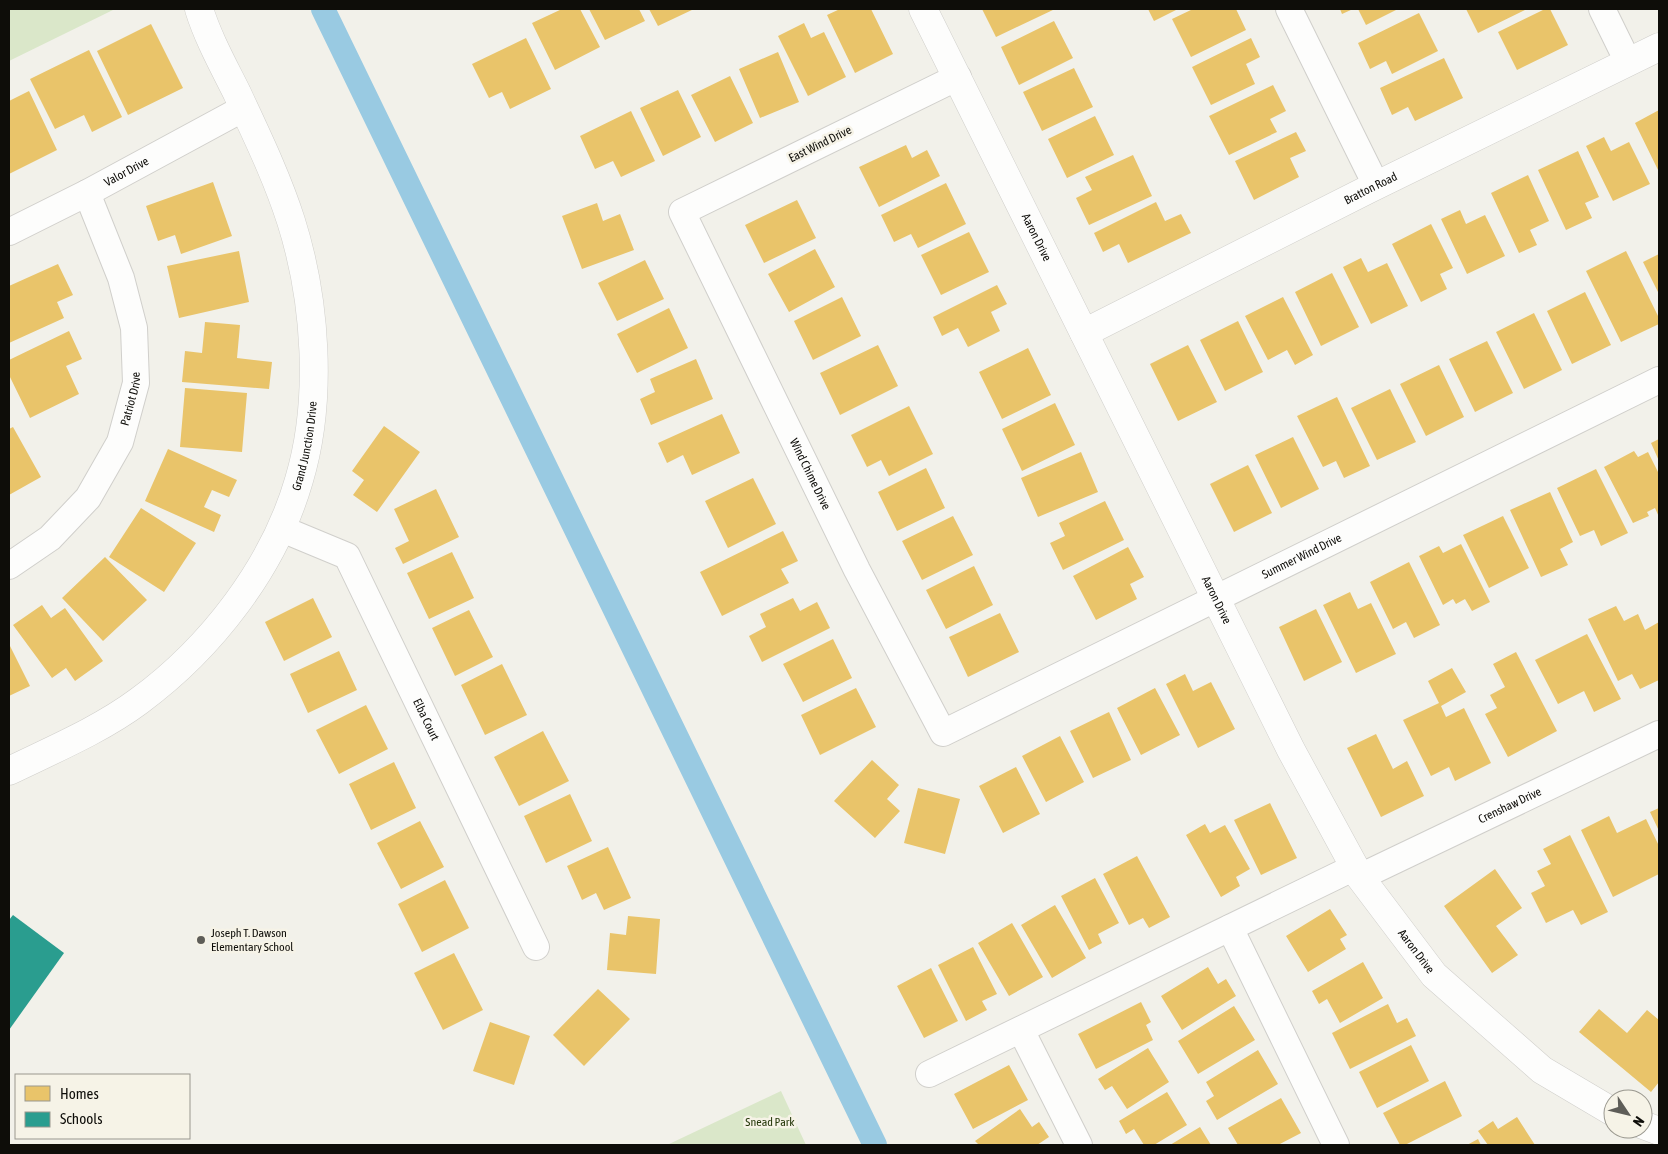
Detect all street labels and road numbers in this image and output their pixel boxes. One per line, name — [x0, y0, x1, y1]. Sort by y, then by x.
street label: East Wind Drive — [786, 123, 854, 165]
street label: Valor Drive — [102, 154, 151, 189]
street label: Bratton Road — [1342, 169, 1399, 207]
street label: Aaron Drive — [1019, 211, 1054, 264]
street label: Patriot Drive — [118, 372, 143, 427]
street label: Grand Junction Drive — [289, 401, 320, 492]
street label: Wind Chime Drive — [787, 436, 833, 512]
street label: Summer Wind Drive — [1260, 531, 1344, 582]
street label: Aaron Drive — [1199, 574, 1234, 626]
street label: Elba Court — [410, 696, 442, 743]
street label: Crenshaw Drive — [1476, 784, 1543, 826]
street label: Aaron Drive — [1395, 927, 1437, 976]

